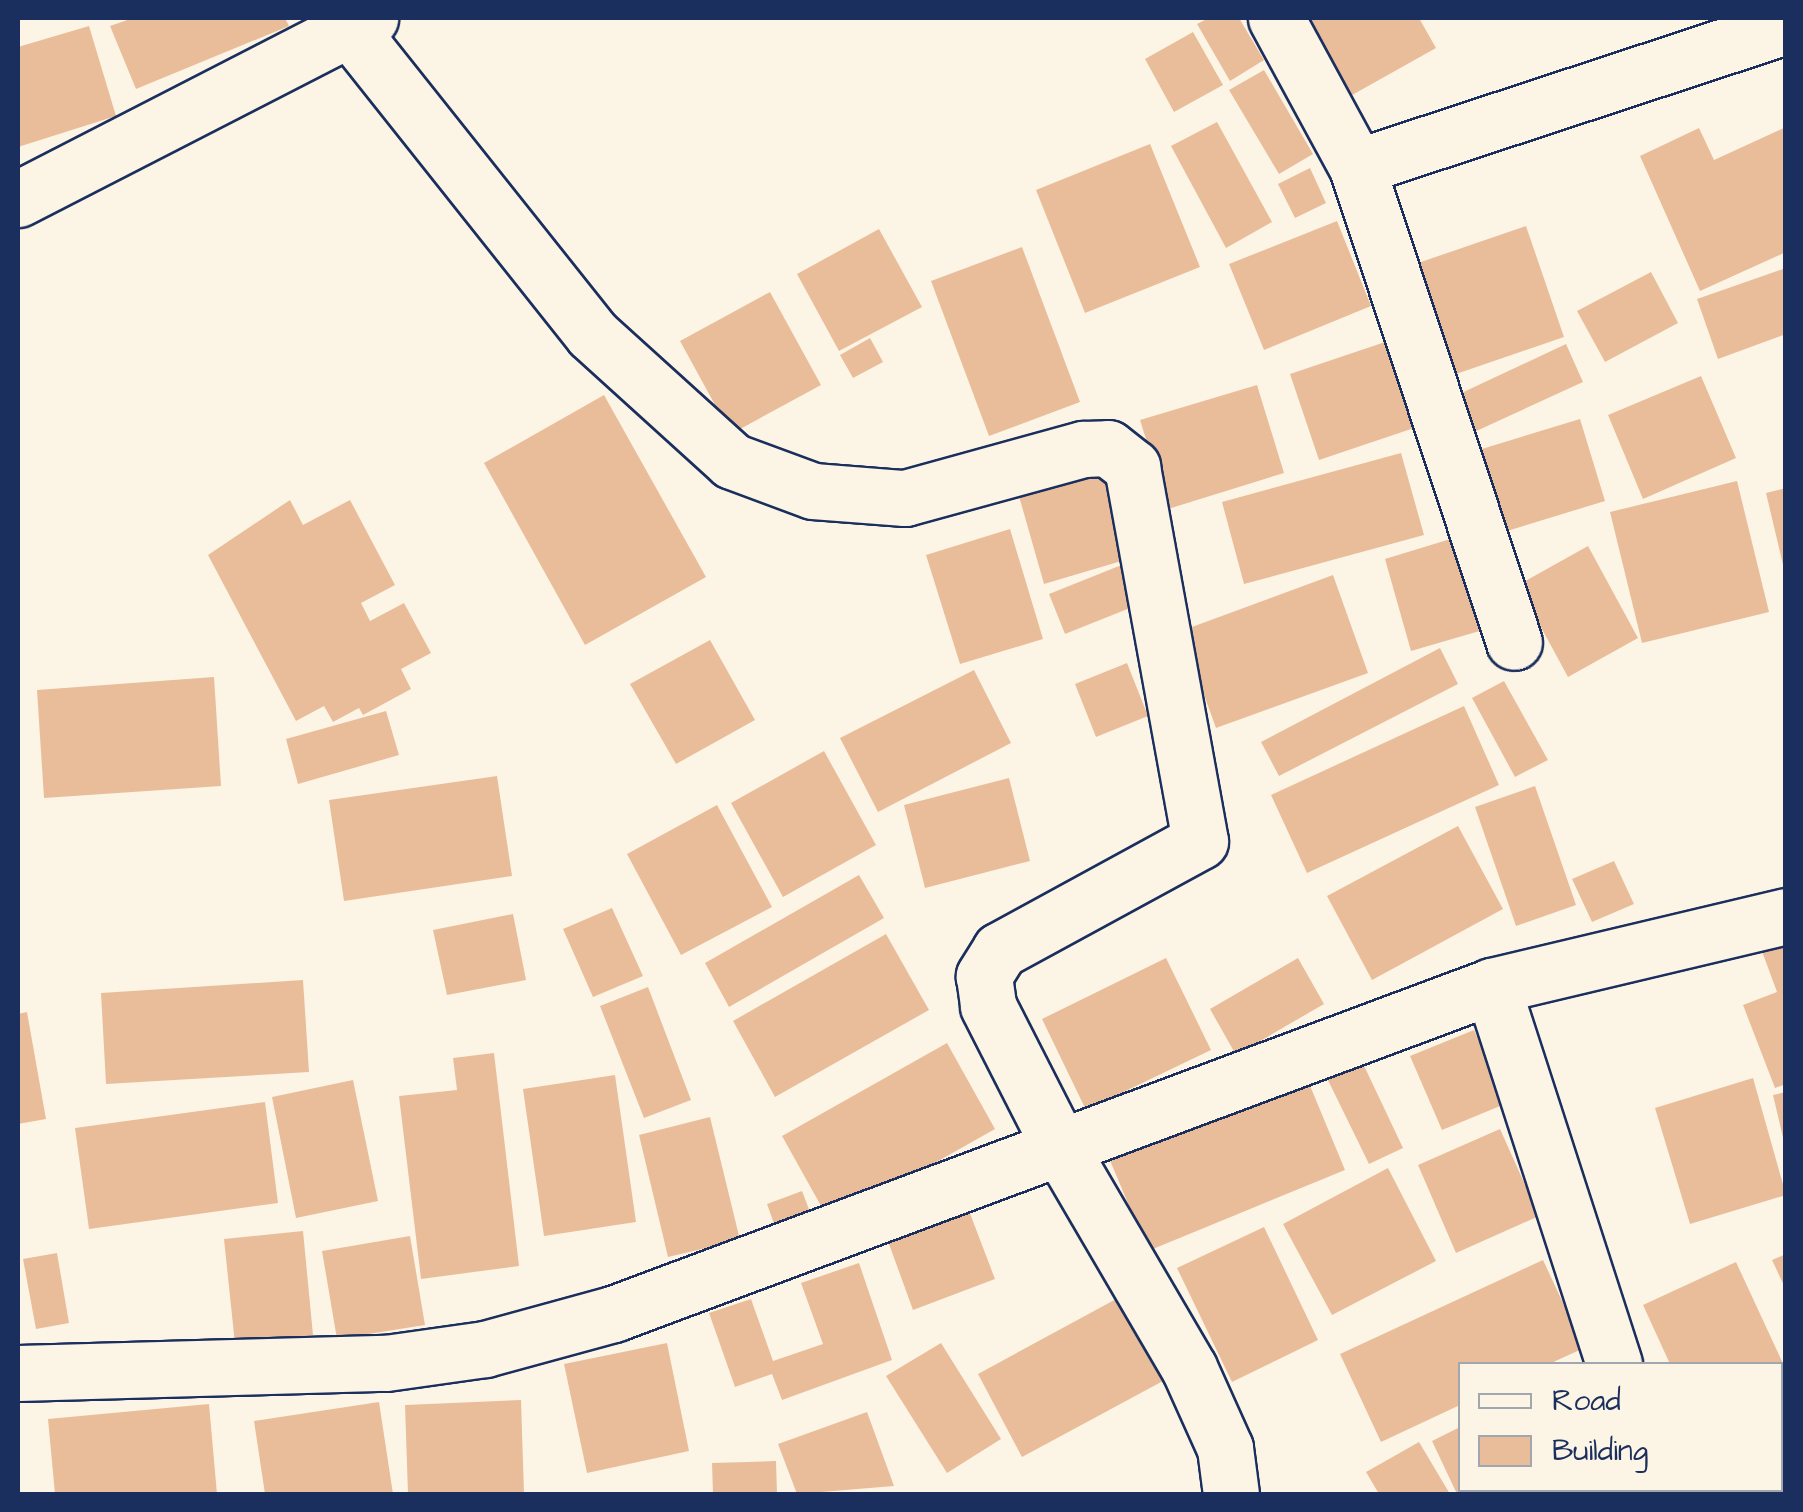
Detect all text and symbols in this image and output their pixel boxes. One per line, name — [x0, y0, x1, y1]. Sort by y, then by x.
legend — [1458, 1362, 1783, 1492]
text: Road — [1552, 1380, 1621, 1422]
text: Building — [1552, 1430, 1648, 1472]

